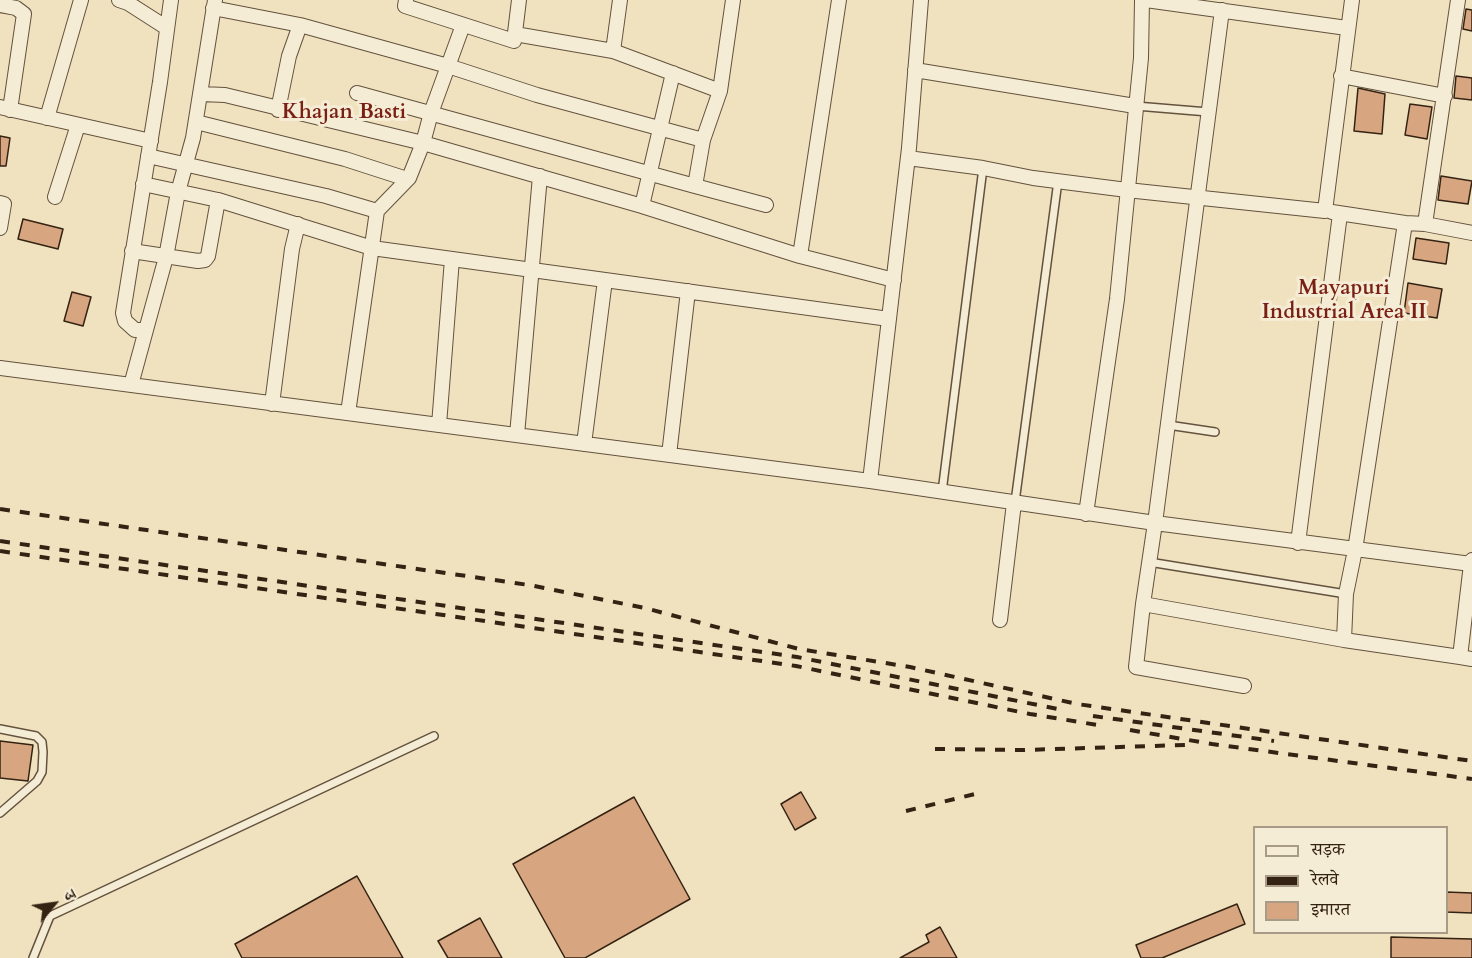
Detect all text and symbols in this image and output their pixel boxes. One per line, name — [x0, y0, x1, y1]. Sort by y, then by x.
district label: Khajan Basti — [282, 100, 406, 126]
district label: Mayapuri Industrial Area II — [1262, 276, 1426, 326]
legend — [1253, 826, 1448, 934]
text: सड़क — [1311, 837, 1345, 862]
text: रेलवे — [1311, 867, 1339, 892]
north arrow — [24, 874, 84, 934]
text: उ — [58, 886, 81, 904]
text: इमारत — [1311, 897, 1350, 922]

